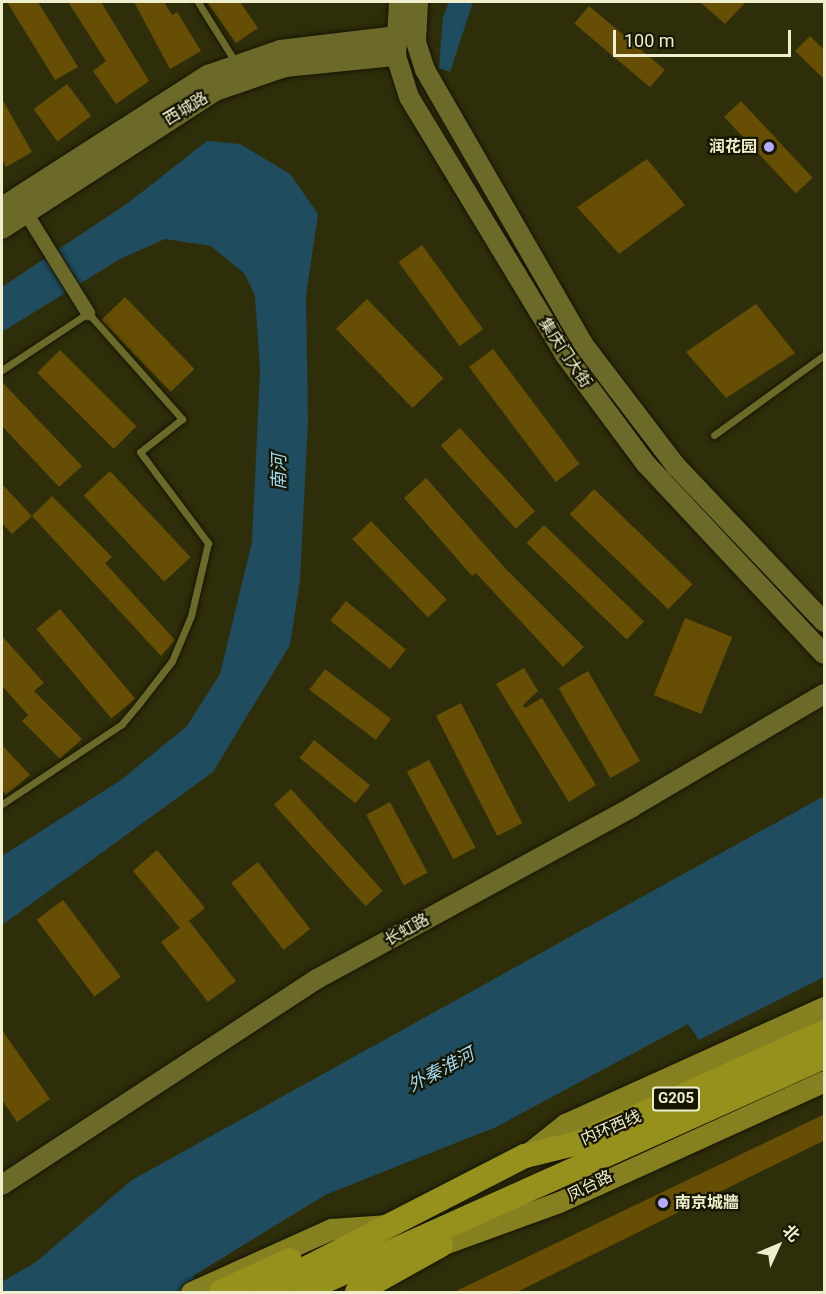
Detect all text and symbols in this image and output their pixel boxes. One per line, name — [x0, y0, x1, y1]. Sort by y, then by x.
scale bar — [616, 18, 794, 56]
text: 100 m — [624, 30, 675, 51]
street label: 西城路 — [160, 88, 212, 130]
place label: 润花园 — [709, 137, 757, 157]
marker: 润花园 — [762, 140, 776, 154]
street label: 集庆门大街 — [535, 314, 595, 392]
water label: 南河 — [268, 454, 290, 490]
street label: 长虹路 — [381, 910, 433, 950]
water label: 外秦淮河 — [404, 1044, 478, 1096]
road number: G205 — [650, 1087, 702, 1111]
street label: 内环西线 — [578, 1107, 644, 1149]
street label: 凤台路 — [564, 1167, 616, 1205]
place label: 南京城牆 — [675, 1193, 739, 1213]
marker: 南京城牆 — [656, 1196, 670, 1210]
north arrow — [748, 1216, 808, 1276]
text: 北 — [779, 1221, 804, 1246]

